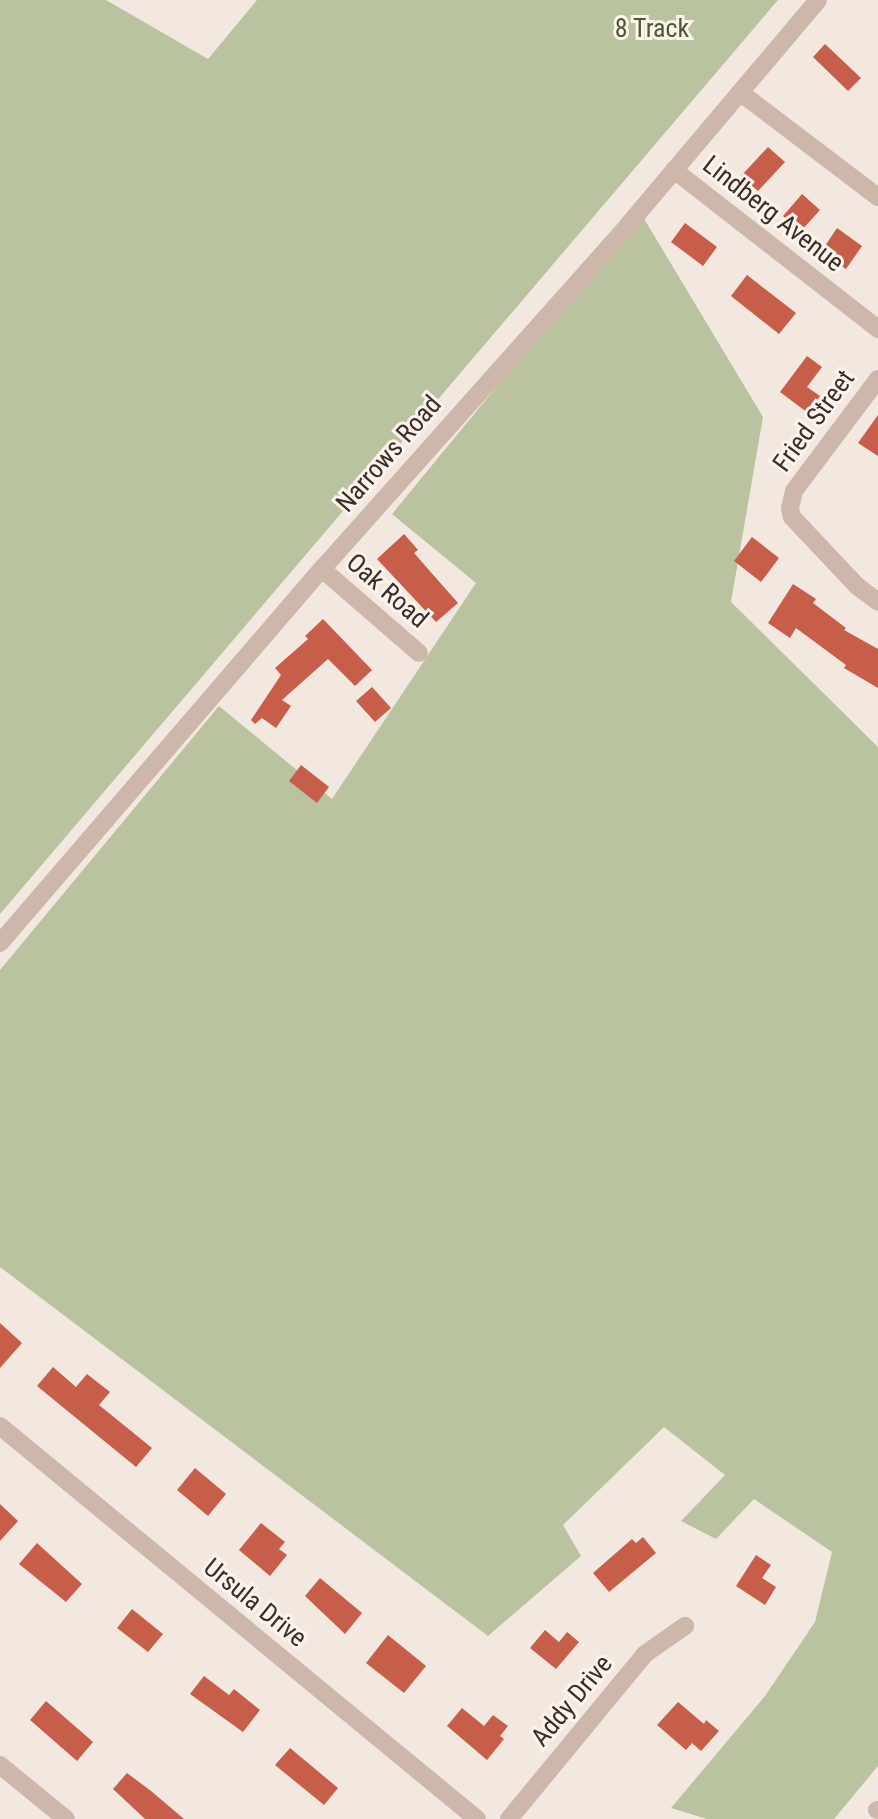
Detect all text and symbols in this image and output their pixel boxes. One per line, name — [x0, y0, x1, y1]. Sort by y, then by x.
park label: 8 Track — [615, 13, 689, 45]
street label: Lindberg Avenue — [696, 149, 850, 279]
street label: Fried Street — [767, 364, 861, 478]
street label: Narrows Road — [330, 389, 448, 519]
street label: Oak Road — [340, 547, 434, 635]
street label: Ursula Drive — [197, 1552, 313, 1654]
street label: Addy Drive — [525, 1649, 619, 1753]

